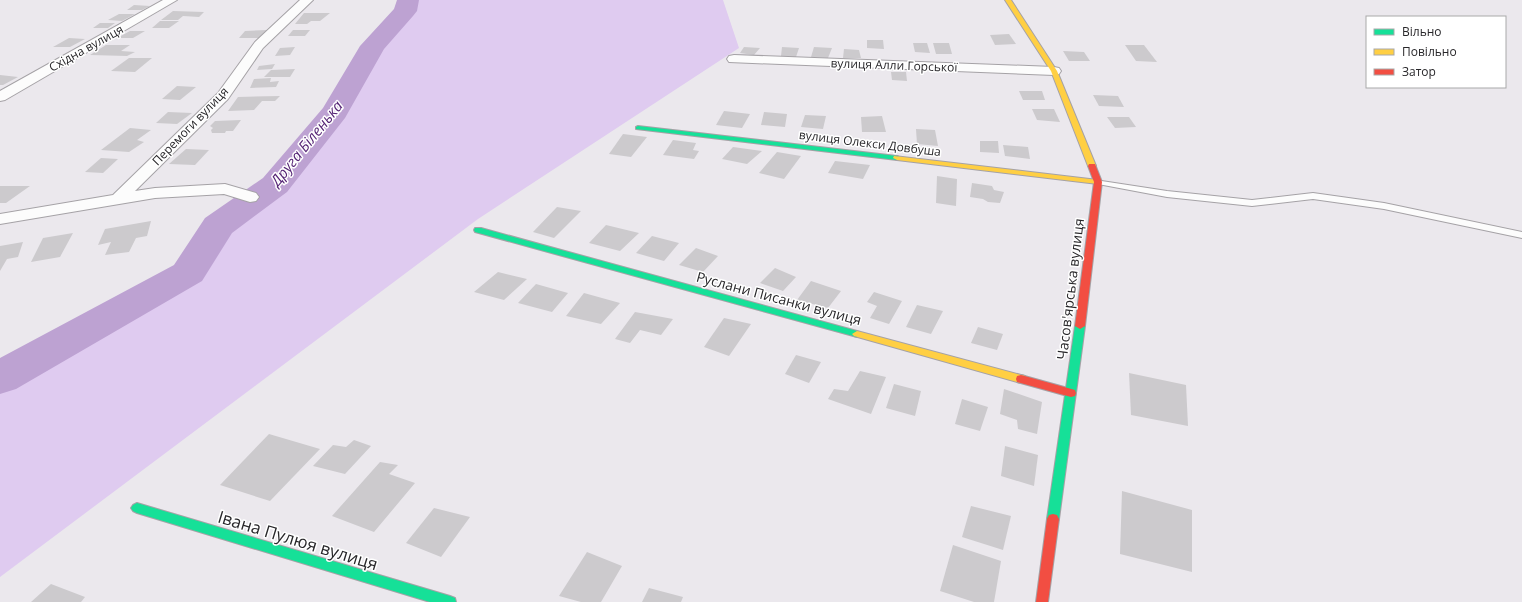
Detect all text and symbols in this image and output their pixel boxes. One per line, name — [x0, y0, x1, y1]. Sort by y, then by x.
legend — [1366, 16, 1506, 88]
street label: Східна вулиця — [46, 21, 126, 75]
text: Вільно — [1402, 23, 1442, 40]
text: Повільно — [1402, 43, 1457, 60]
street label: вулиця Алли Горської — [830, 54, 959, 76]
text: Затор — [1402, 63, 1436, 80]
street label: Перемоги вулиця — [148, 83, 232, 169]
water label: Друга Біленька — [264, 96, 347, 191]
street label: вулиця Олекси Довбуша — [798, 126, 942, 160]
street label: Часов'ярська вулиця — [1052, 217, 1088, 361]
street label: Руслани Писанки вулиця — [694, 267, 864, 329]
street label: Івана Пулюя вулиця — [215, 505, 381, 575]

